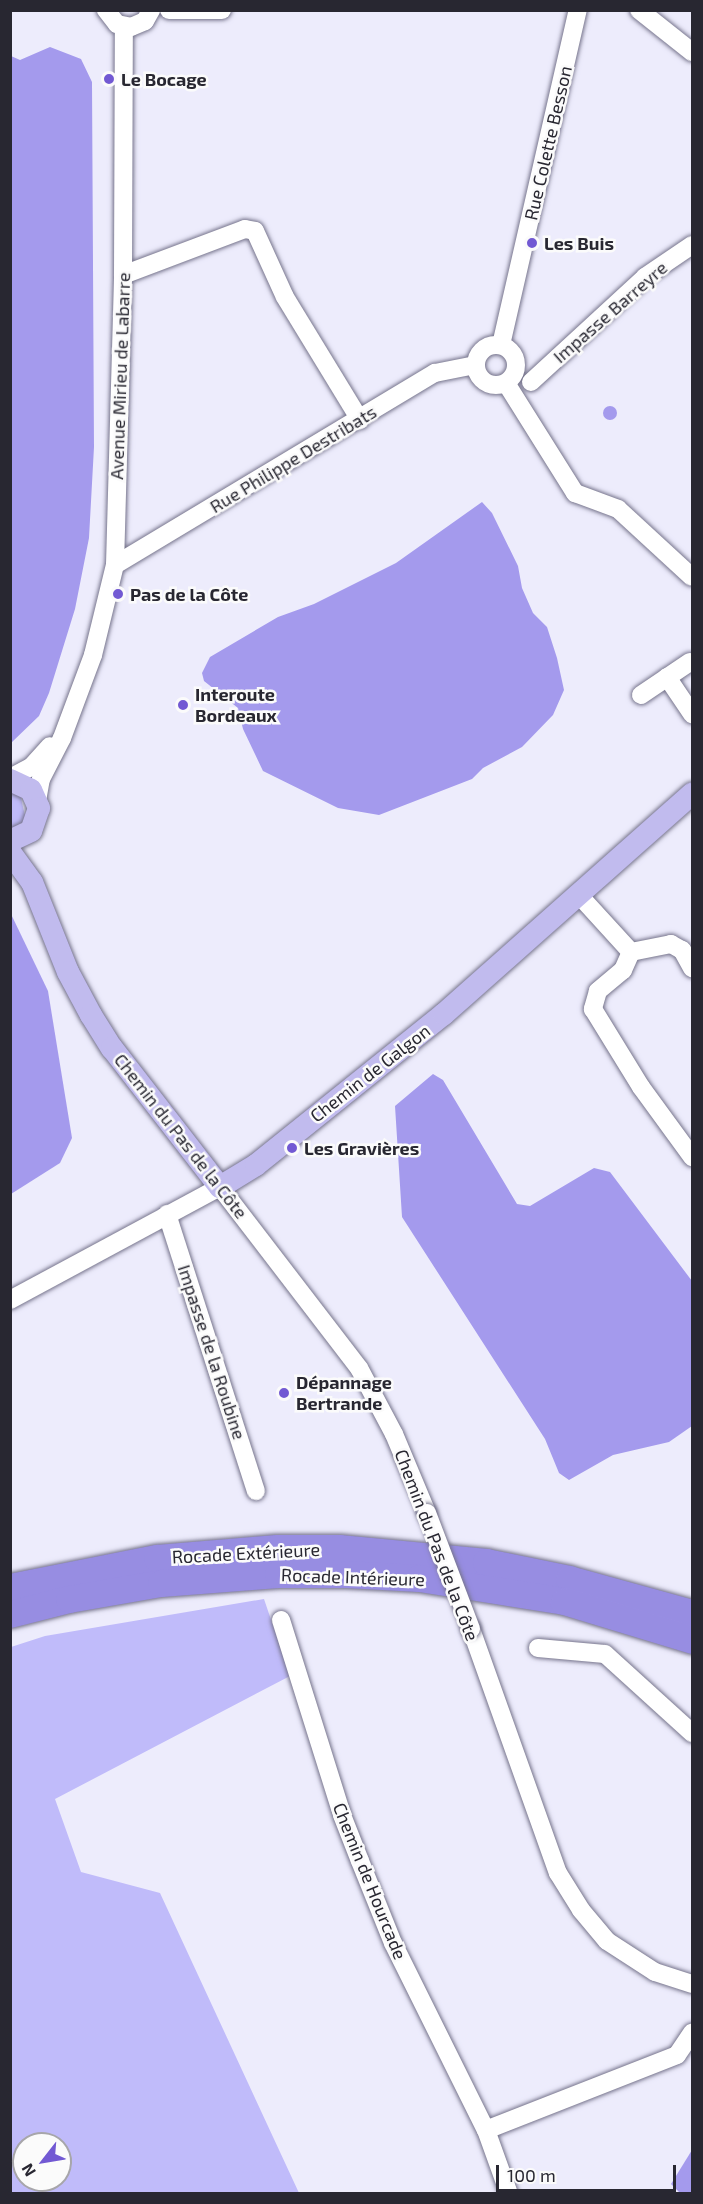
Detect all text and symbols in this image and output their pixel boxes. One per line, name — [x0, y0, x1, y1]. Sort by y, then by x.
street label: Rue Colette Besson — [520, 64, 576, 222]
place label: Le Bocage — [121, 68, 207, 90]
marker: Le Bocage — [102, 72, 116, 86]
place label: Les Buis — [544, 232, 614, 254]
marker: Les Buis — [525, 236, 539, 250]
street label: Impasse Barreyre — [549, 257, 671, 367]
street label: Avenue Mirieu de Labarre — [106, 272, 134, 480]
street label: Rue Philippe Destribats — [206, 401, 380, 517]
place label: Pas de la Côte — [130, 583, 248, 605]
marker: Pas de la Côte — [111, 587, 125, 601]
place label: Interoute Bordeaux — [195, 684, 277, 726]
marker: Interoute Bordeaux — [176, 698, 190, 712]
street label: Chemin de Galgon — [306, 1019, 434, 1127]
street label: Chemin du Pas de la Côte — [110, 1049, 252, 1223]
place label: Les Gravières — [304, 1137, 419, 1159]
marker: Les Gravières — [285, 1141, 299, 1155]
street label: Impasse de la Roubine — [174, 1262, 250, 1442]
place label: Dépannage Bertrande — [296, 1372, 392, 1414]
marker: Dépannage Bertrande — [277, 1386, 291, 1400]
street label: Chemin du Pas de la Côte — [390, 1446, 484, 1644]
street label: Rocade Extérieure — [171, 1538, 321, 1568]
street label: Rocade Intérieure — [281, 1564, 425, 1590]
street label: Chemin de Hourcade — [329, 1799, 411, 1963]
north arrow — [12, 2132, 72, 2192]
scale bar — [499, 2153, 679, 2191]
text: N — [17, 2161, 39, 2180]
text: 100 m — [507, 2164, 556, 2186]

